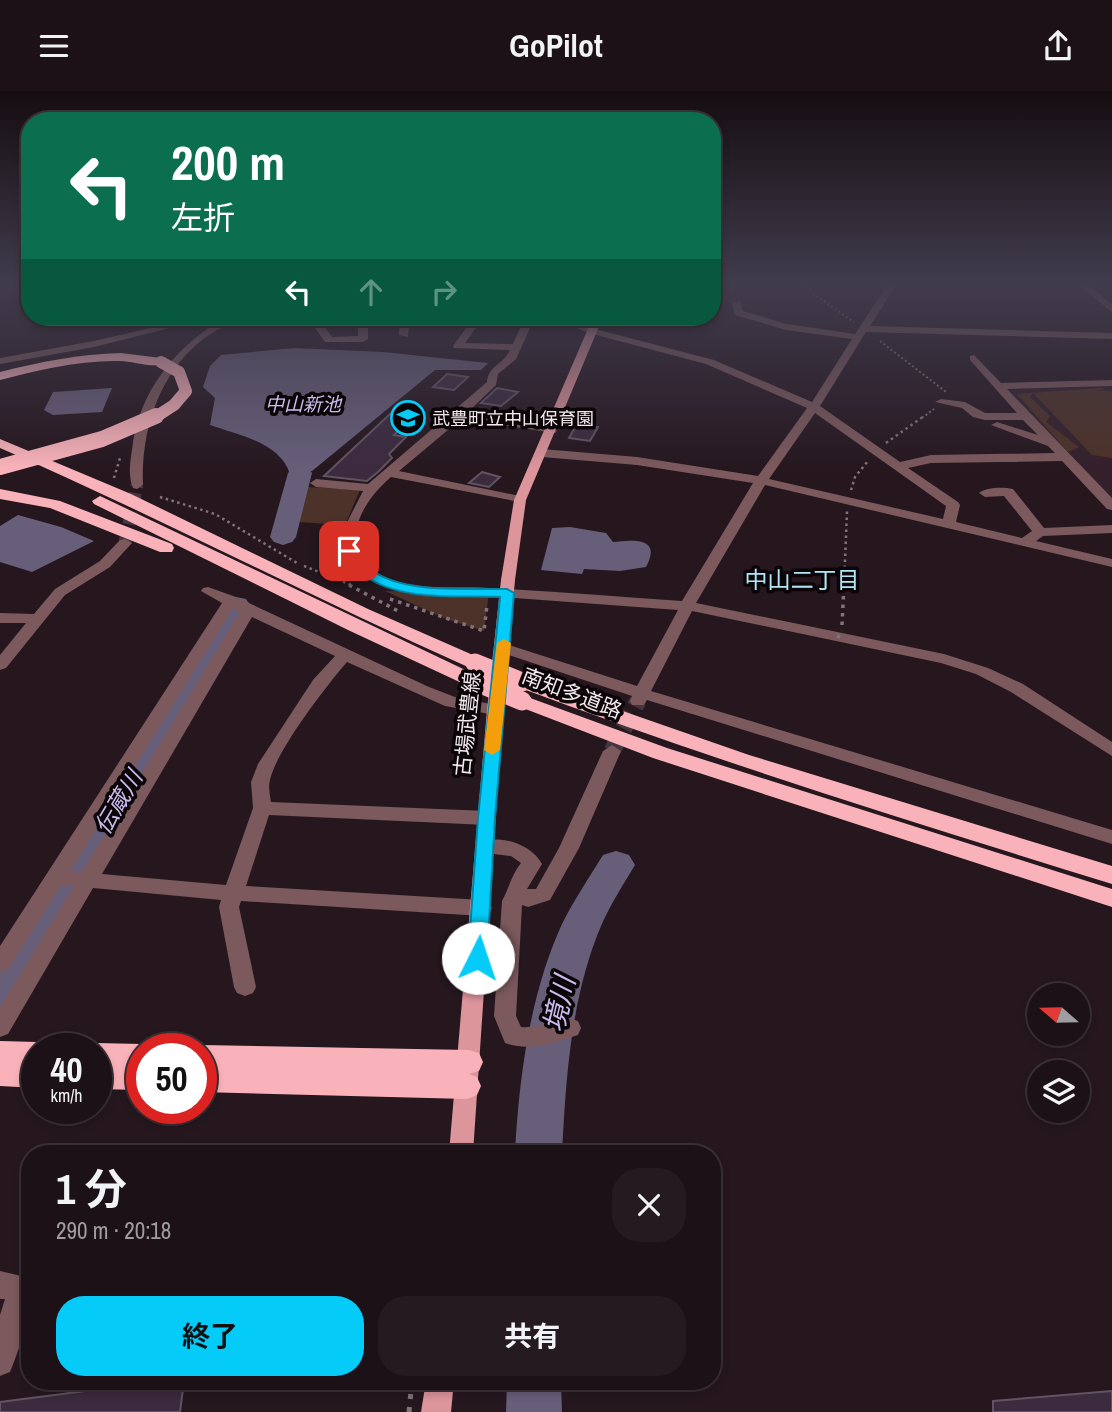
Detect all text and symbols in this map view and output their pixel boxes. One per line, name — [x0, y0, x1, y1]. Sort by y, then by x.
text: GoPilot — [509, 24, 603, 67]
icon: menu — [35, 27, 73, 65]
icon: share — [1039, 27, 1077, 65]
text: 200 m — [171, 129, 285, 195]
icon: left — [56, 140, 147, 231]
text: 左折 — [171, 196, 235, 239]
icon: left — [279, 273, 317, 311]
icon: ahead — [352, 273, 390, 311]
icon: right — [425, 273, 463, 311]
water label: 中山新池 — [265, 391, 343, 417]
school or university icon: 武豊町立中山保育園 — [389, 399, 427, 437]
place label: 武豊町立中山保育園 — [432, 406, 594, 431]
pin — [319, 521, 379, 581]
icon: arrive — [330, 532, 368, 570]
district label: 中山二丁目 — [745, 564, 860, 595]
street label: 南知多道路 — [518, 661, 626, 725]
street label: 古場武豊線 — [447, 670, 487, 778]
water label: 伝蔵川 — [87, 762, 151, 840]
position arrow — [441, 921, 515, 995]
water label: 境川 — [534, 970, 584, 1036]
north arrow — [1027, 983, 1090, 1047]
map controls — [1027, 983, 1090, 1123]
speed limit sign: 50 — [126, 1033, 217, 1124]
text: 40 — [51, 1046, 82, 1093]
button: layers — [1027, 1060, 1090, 1123]
text: km/h — [51, 1083, 83, 1108]
text: 1 分 — [56, 1161, 127, 1217]
button: close — [612, 1168, 686, 1242]
text: 290 m · 20:18 — [56, 1215, 171, 1246]
button: 終了 — [56, 1296, 364, 1376]
button: 共有 — [378, 1296, 686, 1376]

